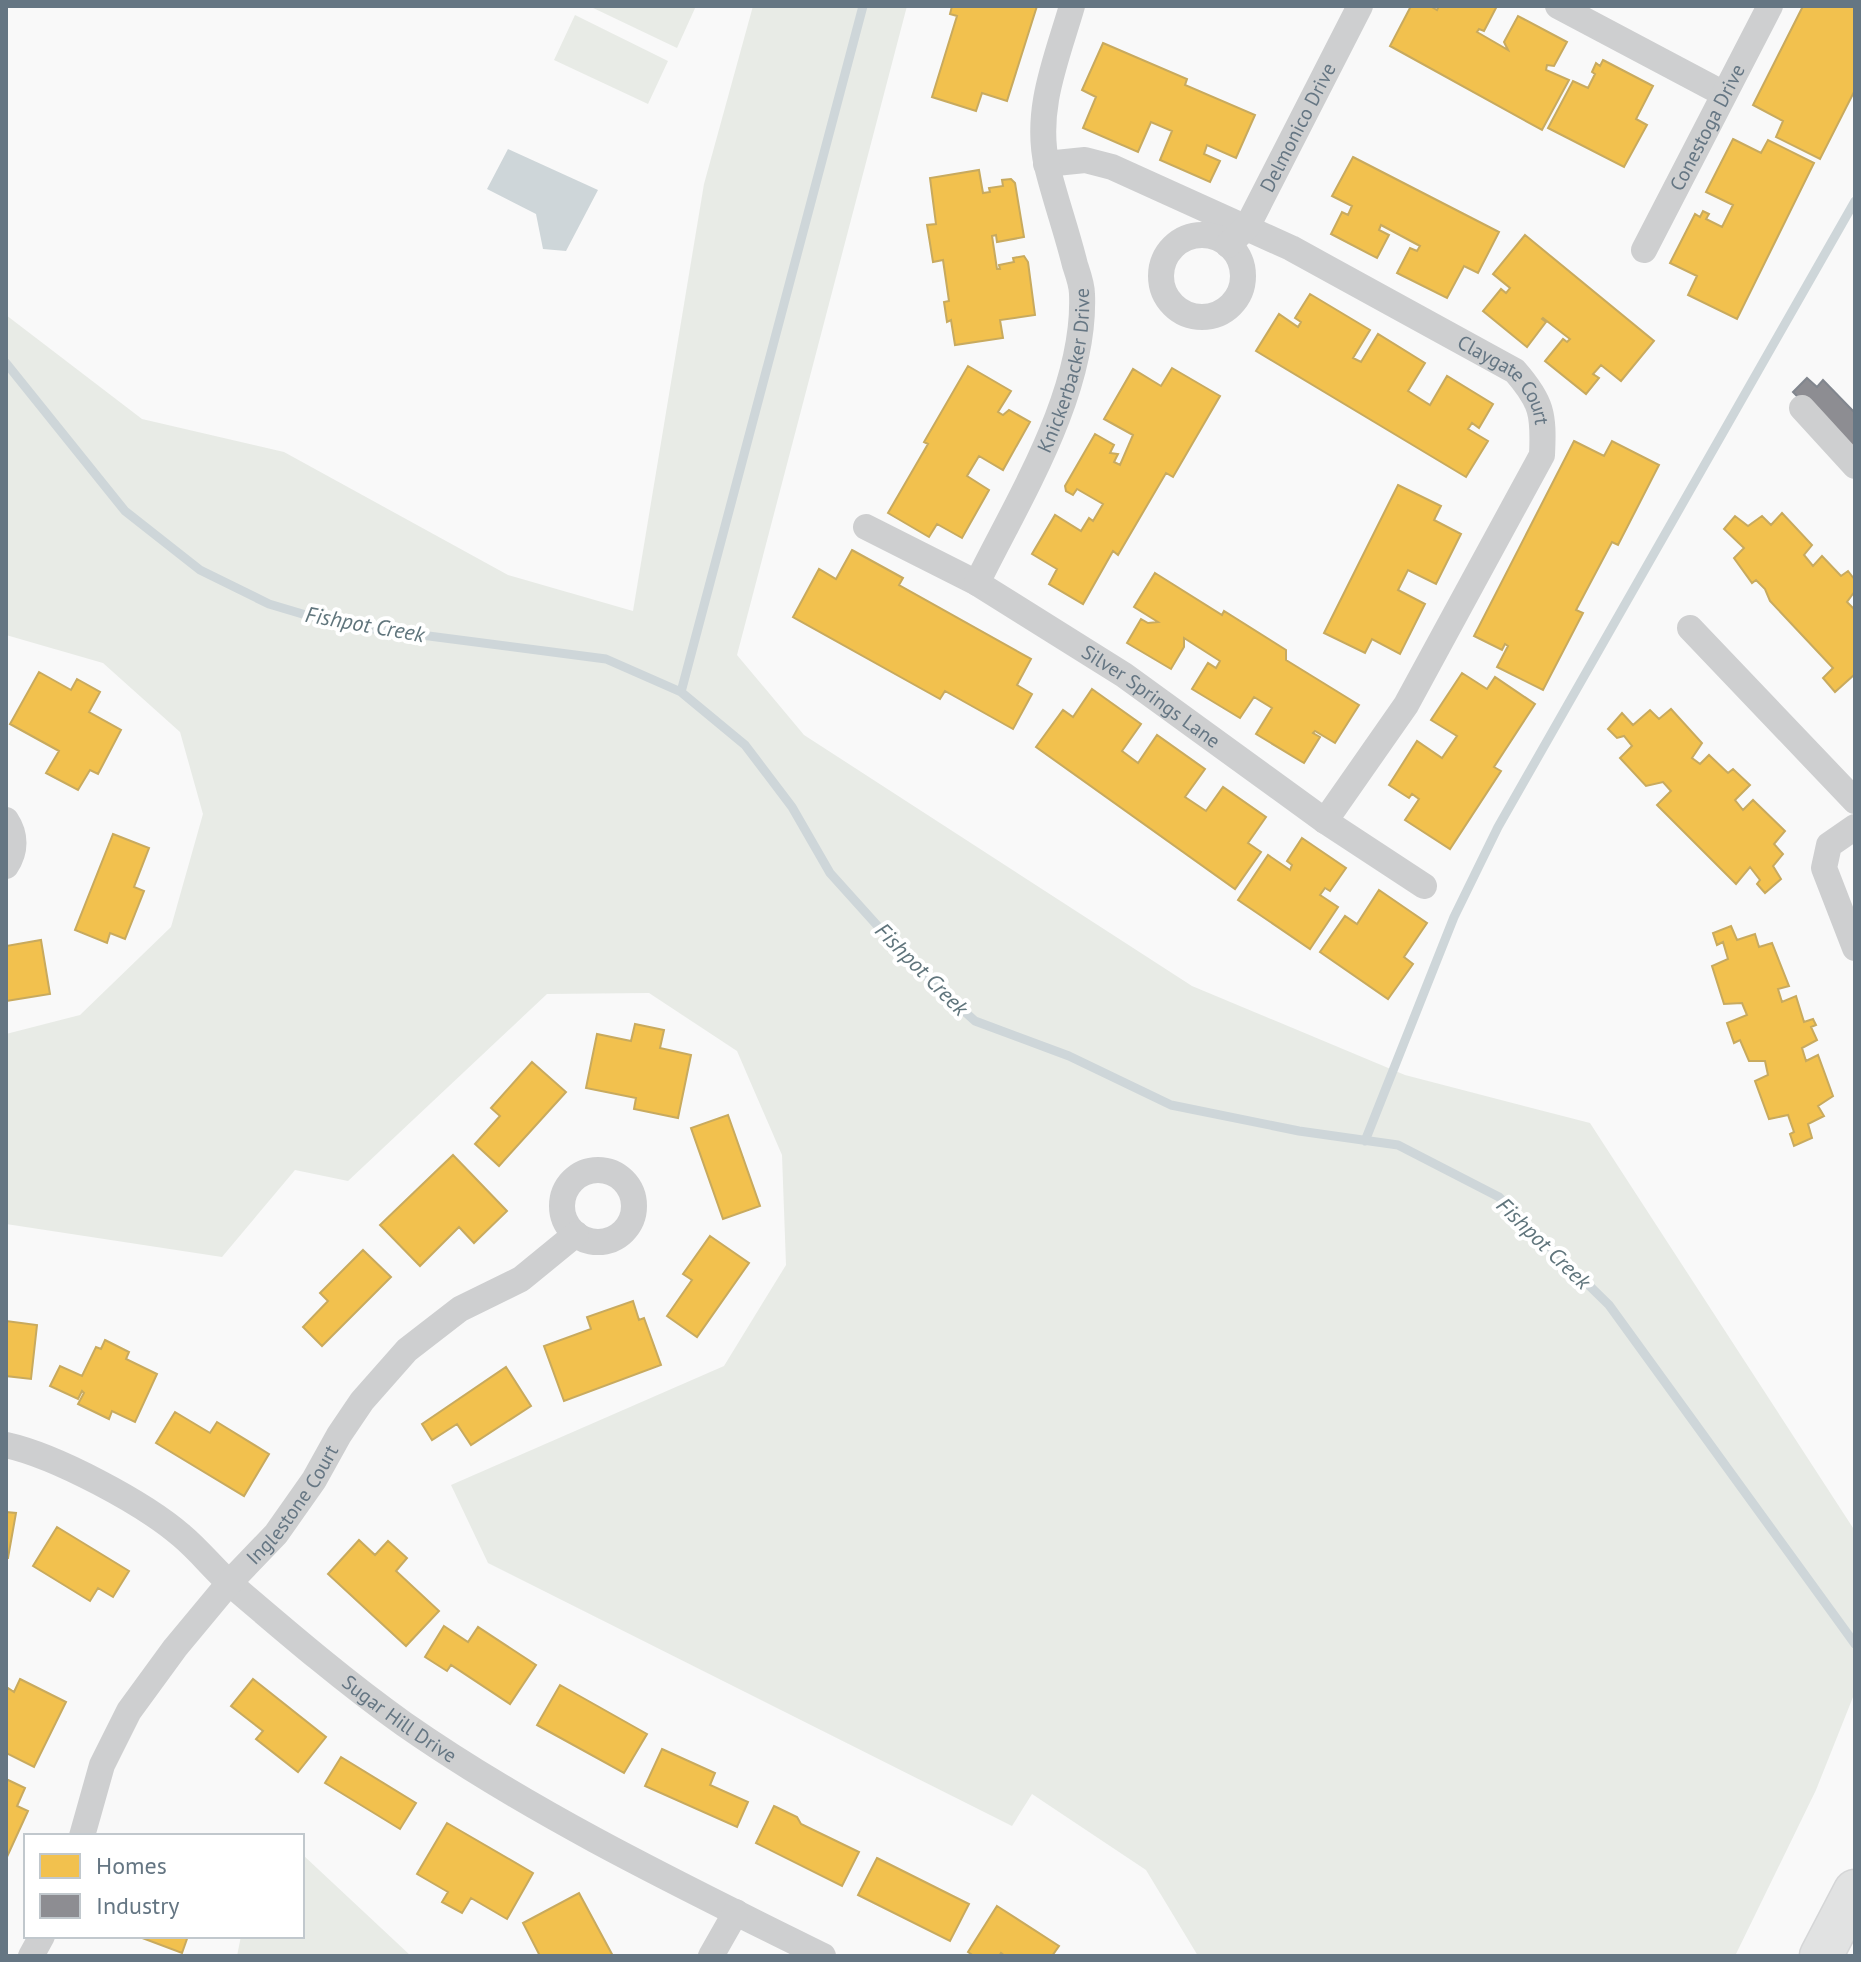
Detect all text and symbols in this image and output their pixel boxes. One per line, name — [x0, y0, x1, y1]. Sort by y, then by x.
street label: Delmonico Drive — [1254, 58, 1342, 197]
street label: Conestoga Drive — [1664, 60, 1751, 195]
street label: Knickerbacker Drive — [1031, 288, 1095, 457]
street label: Claygate Court — [1453, 329, 1555, 427]
water label: Fishpot Creek — [303, 600, 428, 648]
street label: Silver Springs Lane — [1077, 639, 1226, 754]
water label: Fishpot Creek — [869, 916, 975, 1022]
water label: Fishpot Creek — [1491, 1191, 1598, 1296]
street label: Inglestone Court — [241, 1440, 344, 1570]
street label: Sugar Hill Drive — [337, 1669, 462, 1769]
legend — [24, 1834, 304, 1938]
text: Homes — [96, 1850, 167, 1881]
text: Industry — [96, 1890, 180, 1921]

